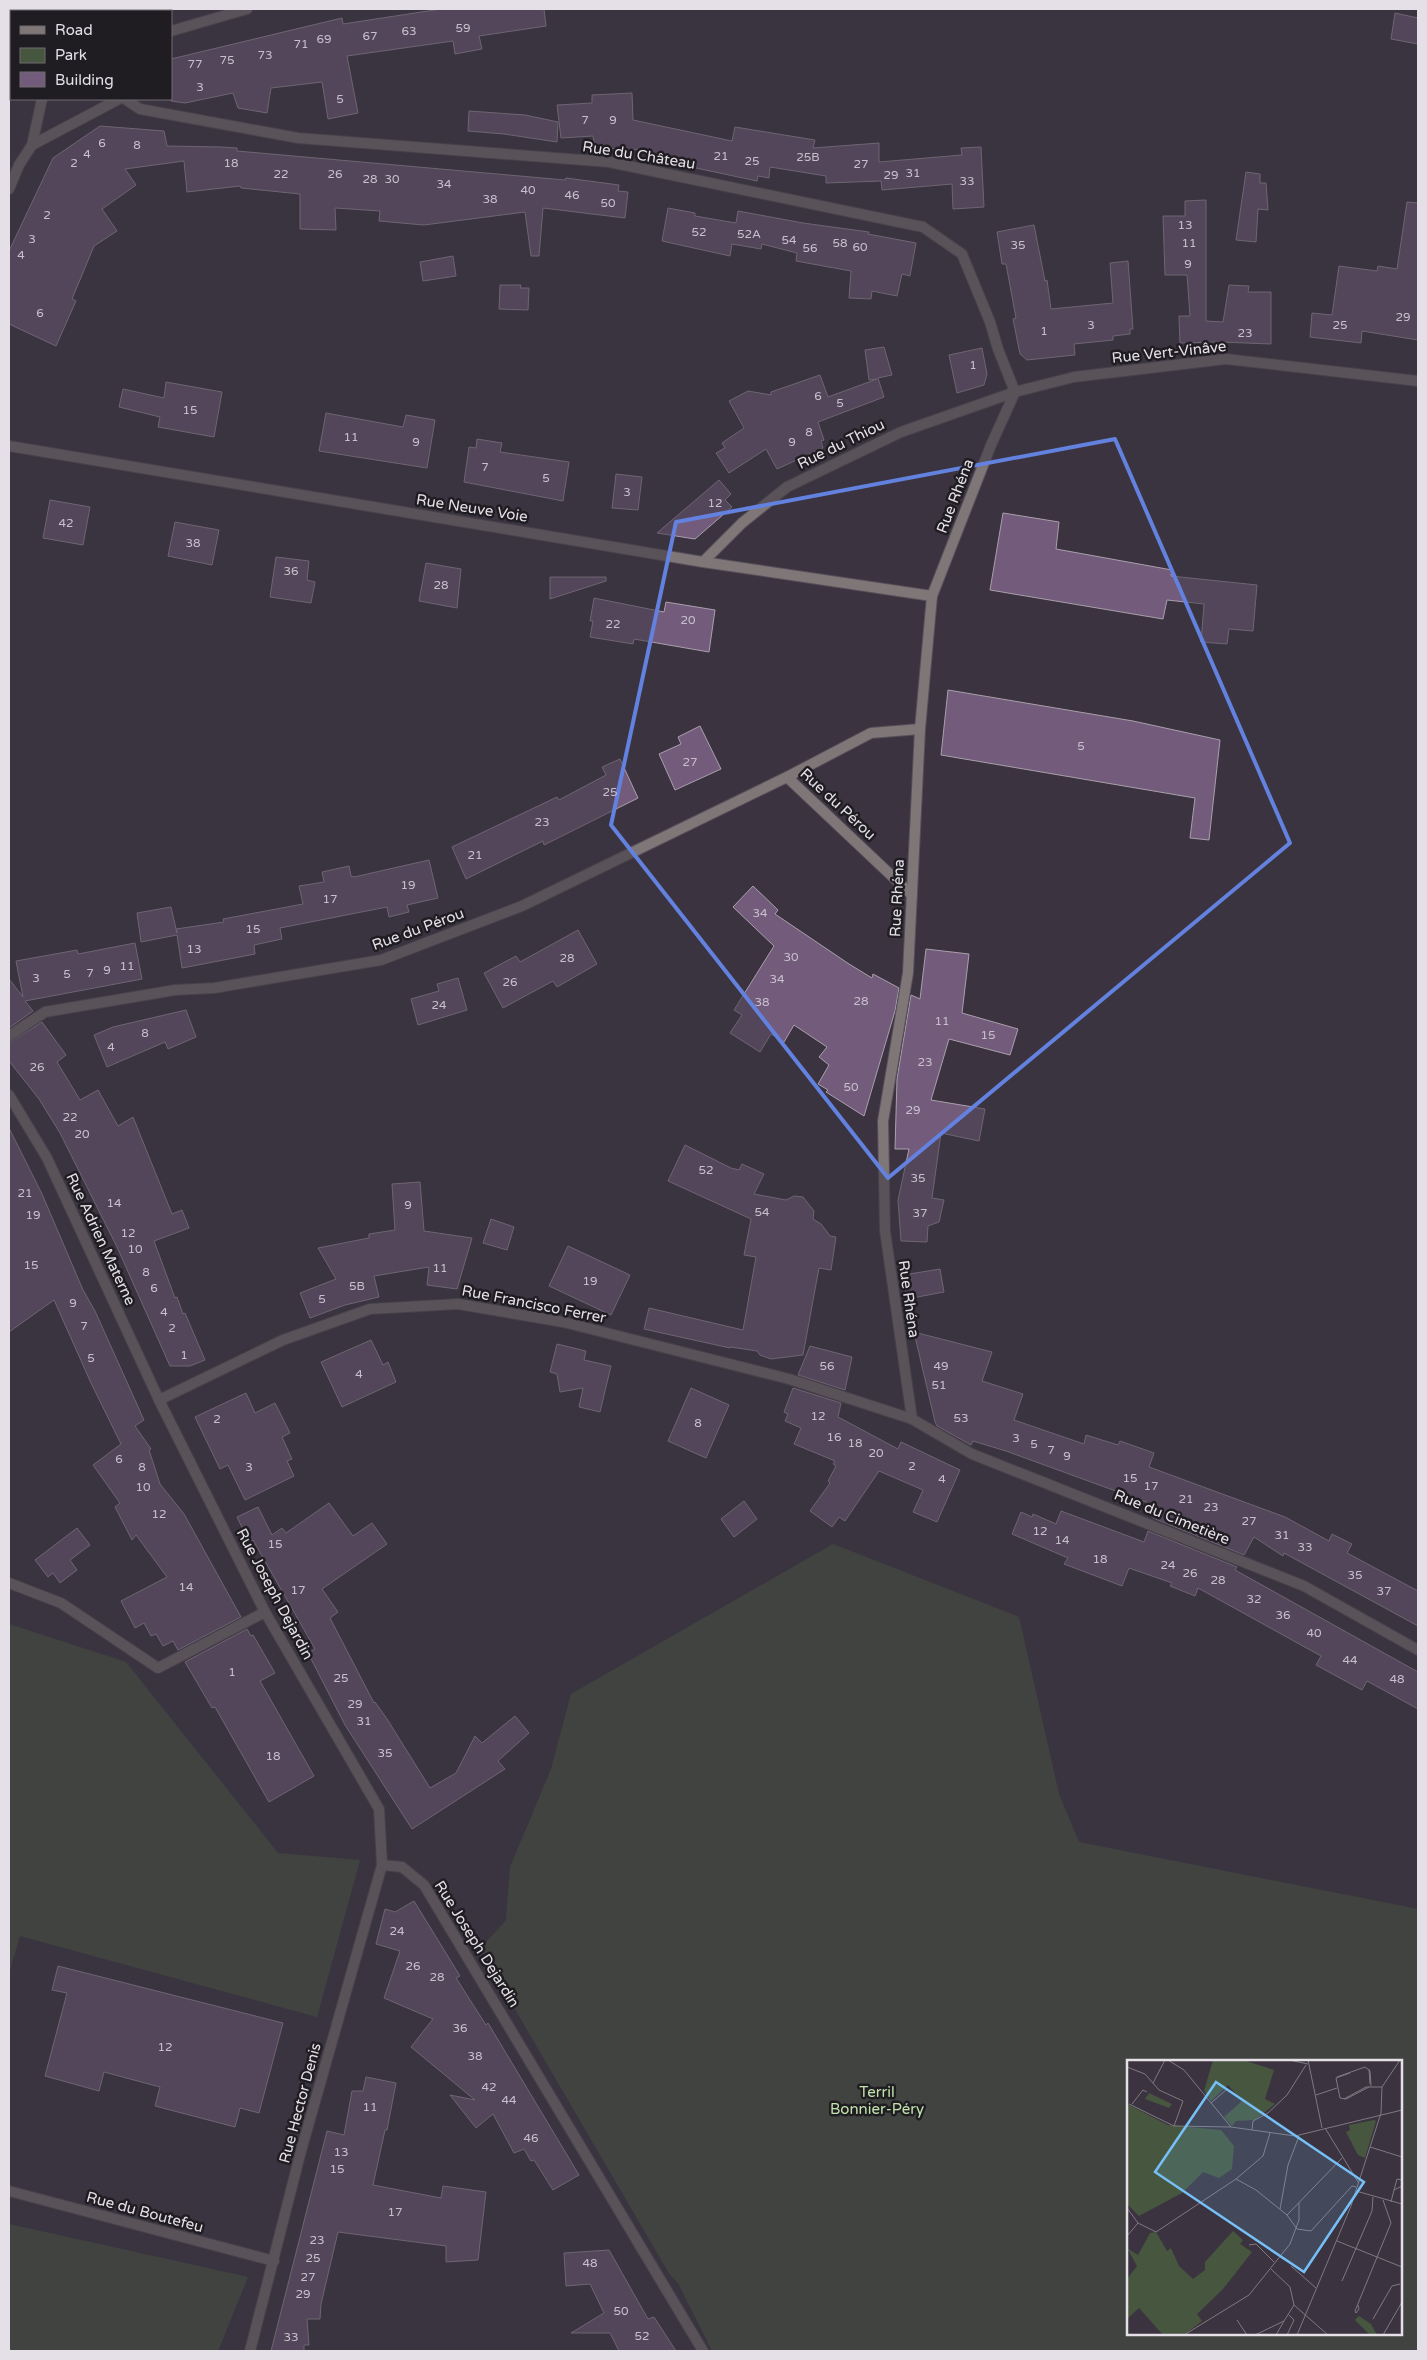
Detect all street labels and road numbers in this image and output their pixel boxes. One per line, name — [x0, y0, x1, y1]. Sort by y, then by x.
street label: Rue du Château — [581, 137, 697, 173]
street label: Rue Vert-Vinâve — [1111, 337, 1227, 367]
street label: Rue du Thiou — [794, 415, 888, 473]
street label: Rue Rhéna — [933, 456, 977, 536]
street label: Rue Neuve Voie — [415, 490, 529, 526]
street label: Rue du Pérou — [796, 764, 880, 844]
street label: Rue Rhéna — [886, 859, 908, 937]
street label: Rue du Pérou — [369, 904, 467, 954]
street label: Rue Adrien Materne — [62, 1170, 140, 1308]
street label: Rue Rhéna — [895, 1259, 923, 1339]
street label: Rue Francisco Ferrer — [460, 1281, 608, 1327]
street label: Rue du Cimetière — [1112, 1486, 1232, 1548]
street label: Rue Joseph Dejardin — [233, 1525, 317, 1663]
street label: Rue Joseph Dejardin — [431, 1877, 523, 2011]
street label: Rue Hector Denis — [275, 2041, 325, 2165]
street label: Rue du Boutefeu — [85, 2188, 205, 2236]

